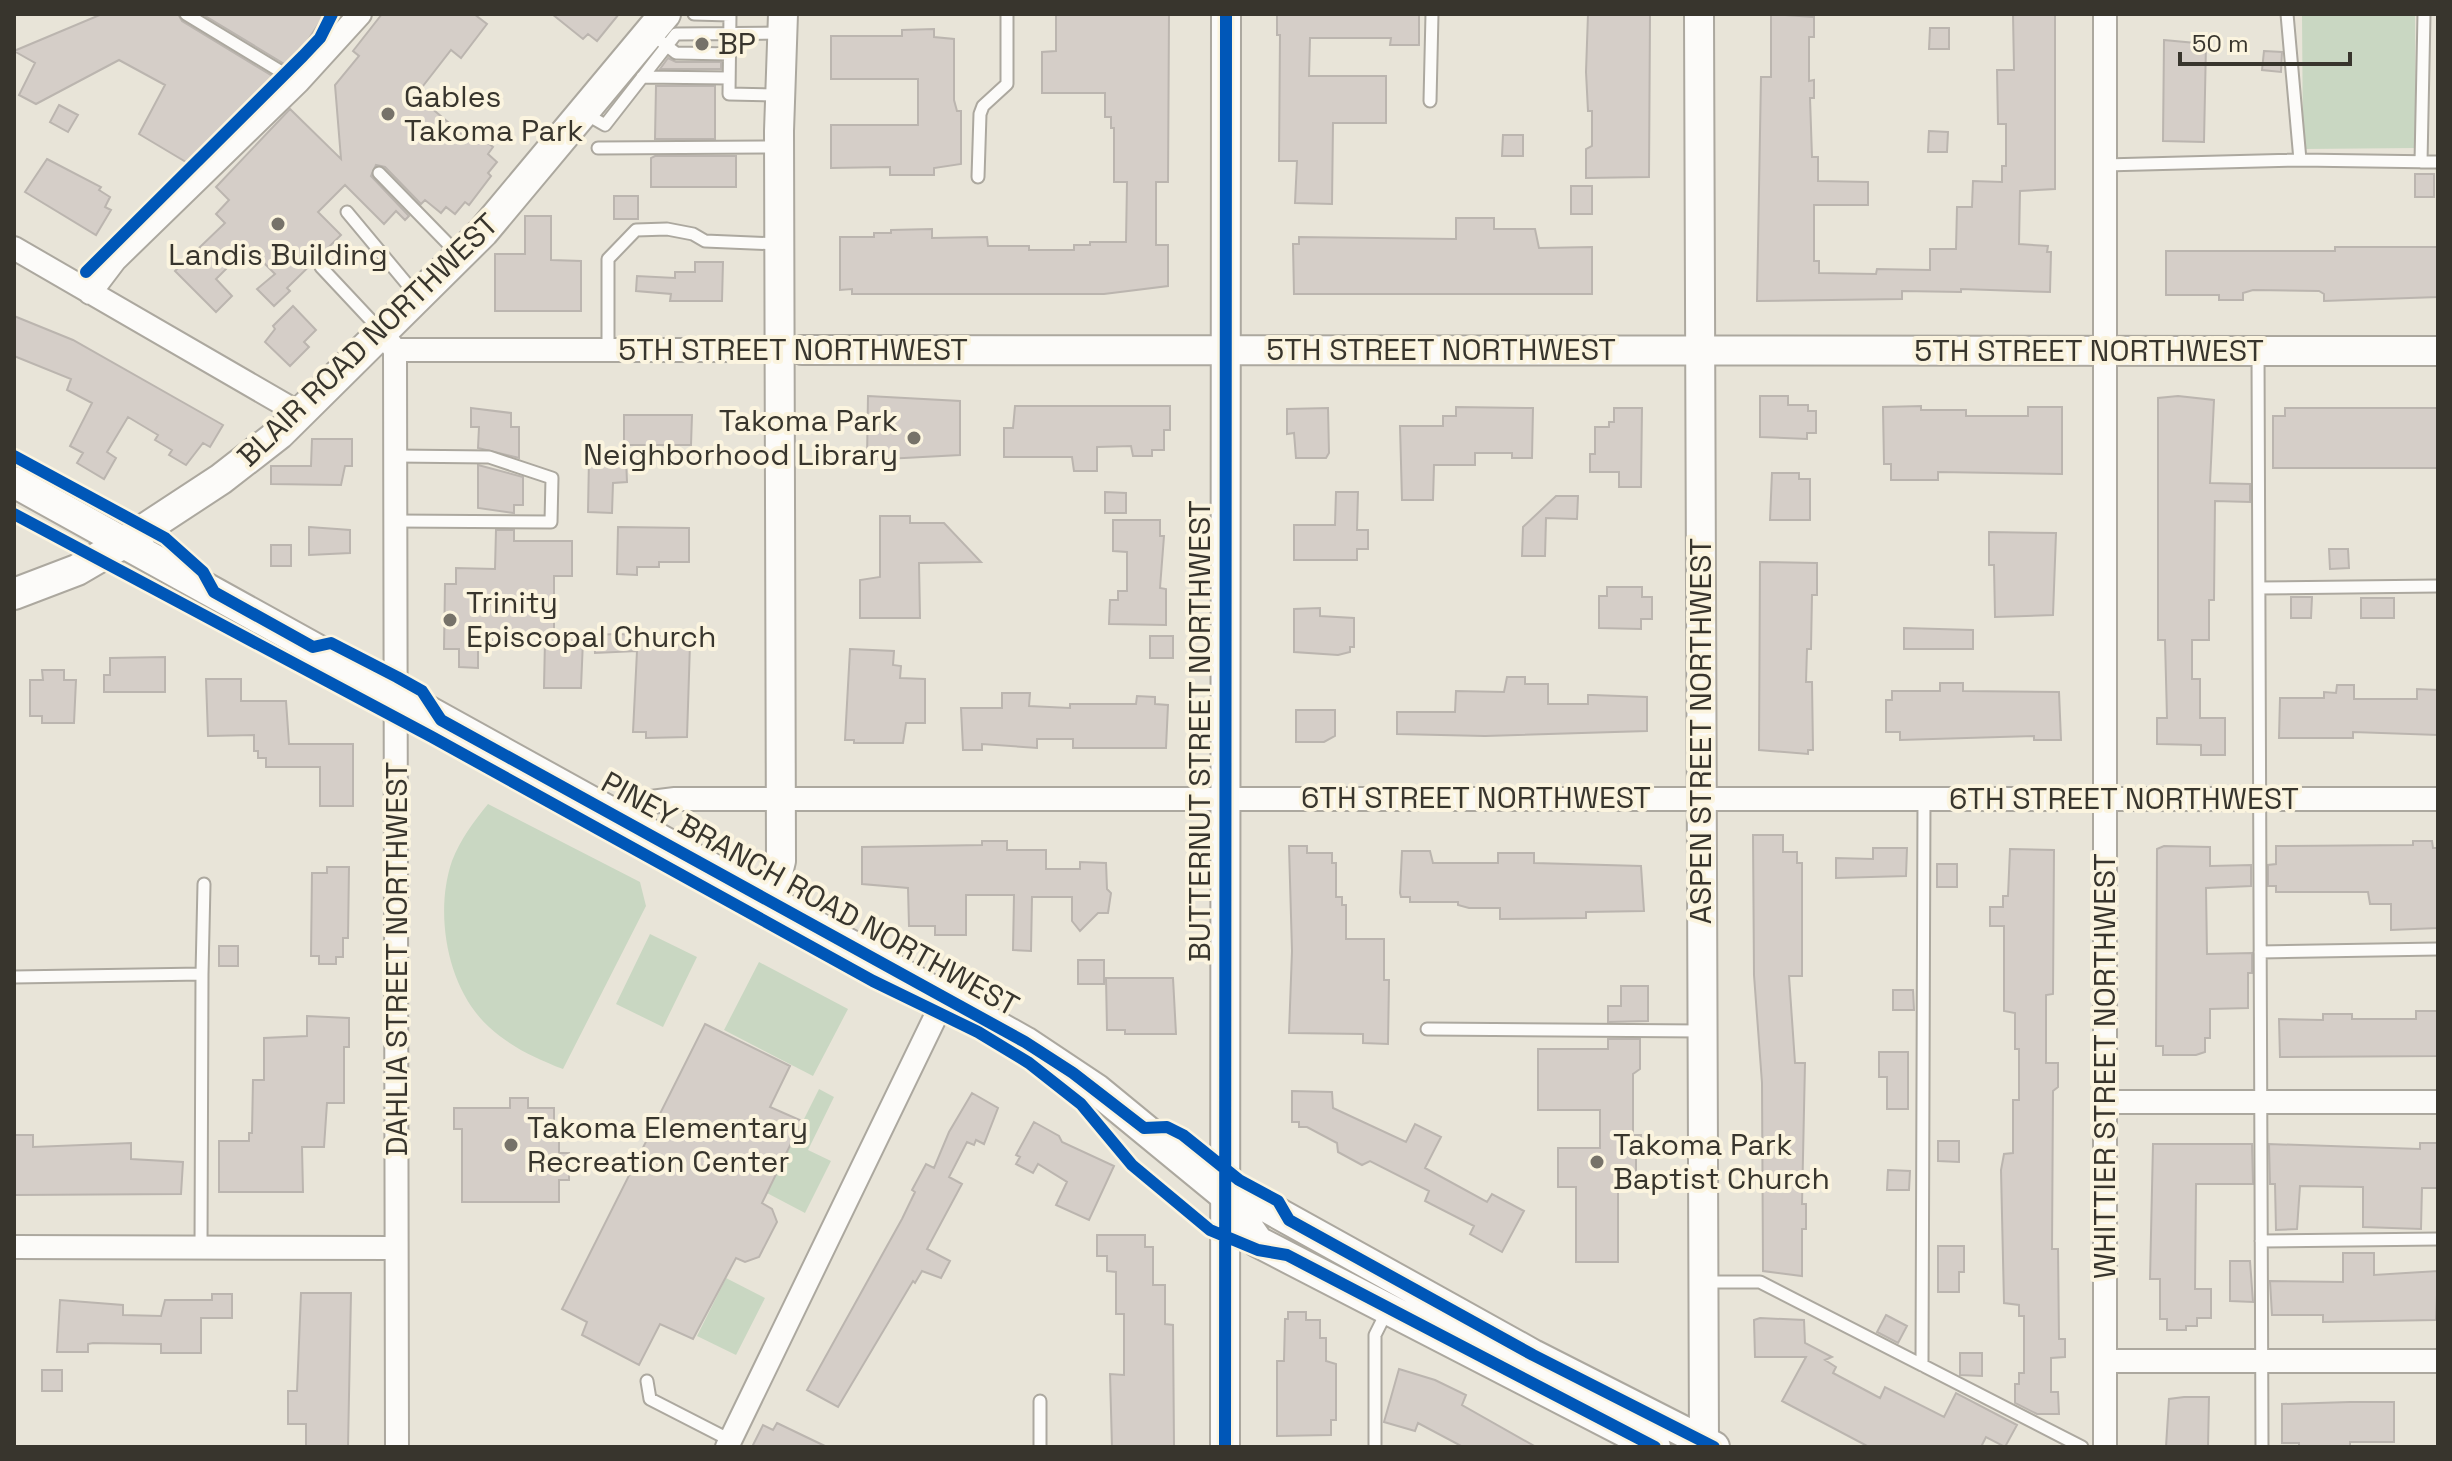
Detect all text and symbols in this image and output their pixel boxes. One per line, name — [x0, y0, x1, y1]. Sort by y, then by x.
scale bar — [2180, 16, 2350, 66]
place label: BP — [718, 24, 756, 63]
text: 50 m — [2192, 28, 2249, 59]
marker: BP — [693, 35, 711, 53]
place label: Gables Takoma Park — [404, 77, 583, 150]
marker: Gables Takoma Park — [379, 105, 397, 123]
street label: BLAIR ROAD NORTHWEST — [229, 205, 507, 475]
marker: Landis Building — [269, 215, 287, 233]
place label: Landis Building — [168, 235, 388, 274]
street label: 5TH STREET NORTHWEST — [618, 330, 968, 369]
street label: 5TH STREET NORTHWEST — [1266, 330, 1616, 369]
street label: 5TH STREET NORTHWEST — [1914, 331, 2264, 370]
place label: Takoma Park Neighborhood Library — [583, 401, 898, 474]
marker: Takoma Park Neighborhood Library — [905, 429, 923, 447]
street label: BUTTERNUT STREET NORTHWEST — [1180, 500, 1219, 962]
street label: ASPEN STREET NORTHWEST — [1681, 538, 1720, 924]
place label: Trinity Episcopal Church — [466, 583, 716, 656]
marker: Trinity Episcopal Church — [441, 611, 459, 629]
street label: DAHLIA STREET NORTHWEST — [377, 762, 416, 1156]
street label: PINEY BRANCH ROAD NORTHWEST — [595, 762, 1026, 1025]
street label: 6TH STREET NORTHWEST — [1301, 778, 1651, 817]
street label: 6TH STREET NORTHWEST — [1949, 779, 2299, 818]
street label: WHITTIER STREET NORTHWEST — [2085, 853, 2124, 1279]
place label: Takoma Elementary Recreation Center — [527, 1108, 808, 1181]
place label: Takoma Park Baptist Church — [1613, 1125, 1830, 1198]
marker: Takoma Elementary Recreation Center — [502, 1136, 520, 1154]
marker: Takoma Park Baptist Church — [1588, 1153, 1606, 1171]

